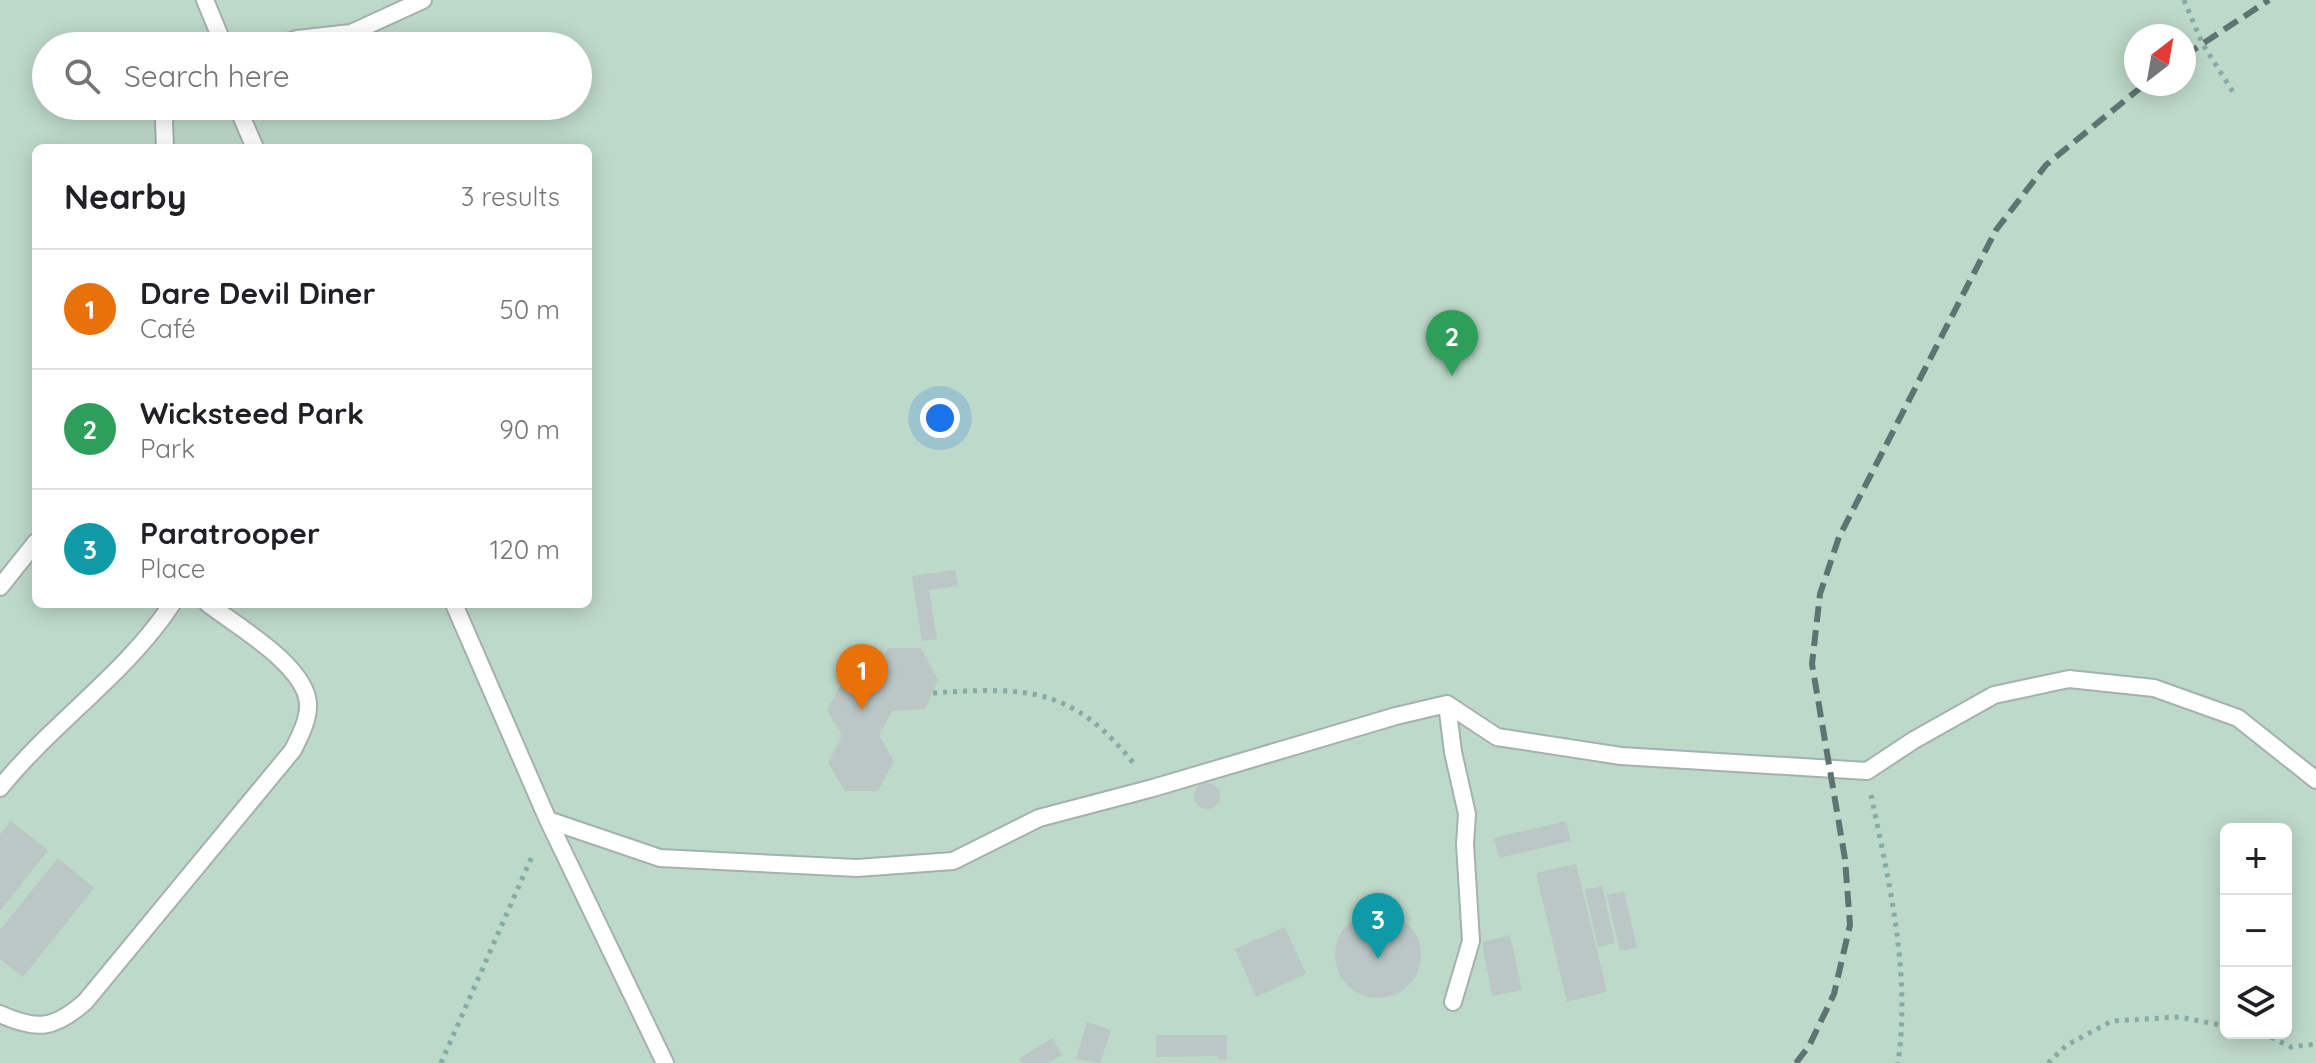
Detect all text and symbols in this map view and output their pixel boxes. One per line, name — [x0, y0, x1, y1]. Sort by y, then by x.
north arrow — [2124, 24, 2196, 96]
search box — [32, 32, 592, 120]
icon: search — [60, 54, 104, 98]
text: Search here — [124, 57, 290, 95]
text: Nearby — [64, 175, 187, 218]
text: 3 results — [461, 180, 560, 213]
text: Dare Devil Diner — [140, 274, 376, 312]
text: 1 — [85, 293, 95, 326]
text: 50 m — [500, 293, 560, 326]
pin: 2 — [1426, 310, 1478, 376]
text: Café — [140, 312, 196, 345]
text: Wicksteed Park — [140, 394, 364, 432]
your location — [920, 398, 960, 438]
text: 2 — [83, 413, 97, 446]
text: 90 m — [499, 413, 560, 446]
text: Park — [140, 432, 195, 465]
text: Paratrooper — [140, 514, 320, 552]
text: 3 — [83, 533, 97, 566]
text: 120 m — [490, 533, 560, 566]
text: Place — [140, 552, 205, 585]
pin: 1 — [836, 644, 888, 710]
map controls — [2220, 823, 2292, 1039]
button: + — [2220, 823, 2292, 895]
pin: 3 — [1352, 893, 1404, 959]
button: − — [2220, 895, 2292, 967]
button: layers — [2220, 967, 2292, 1039]

